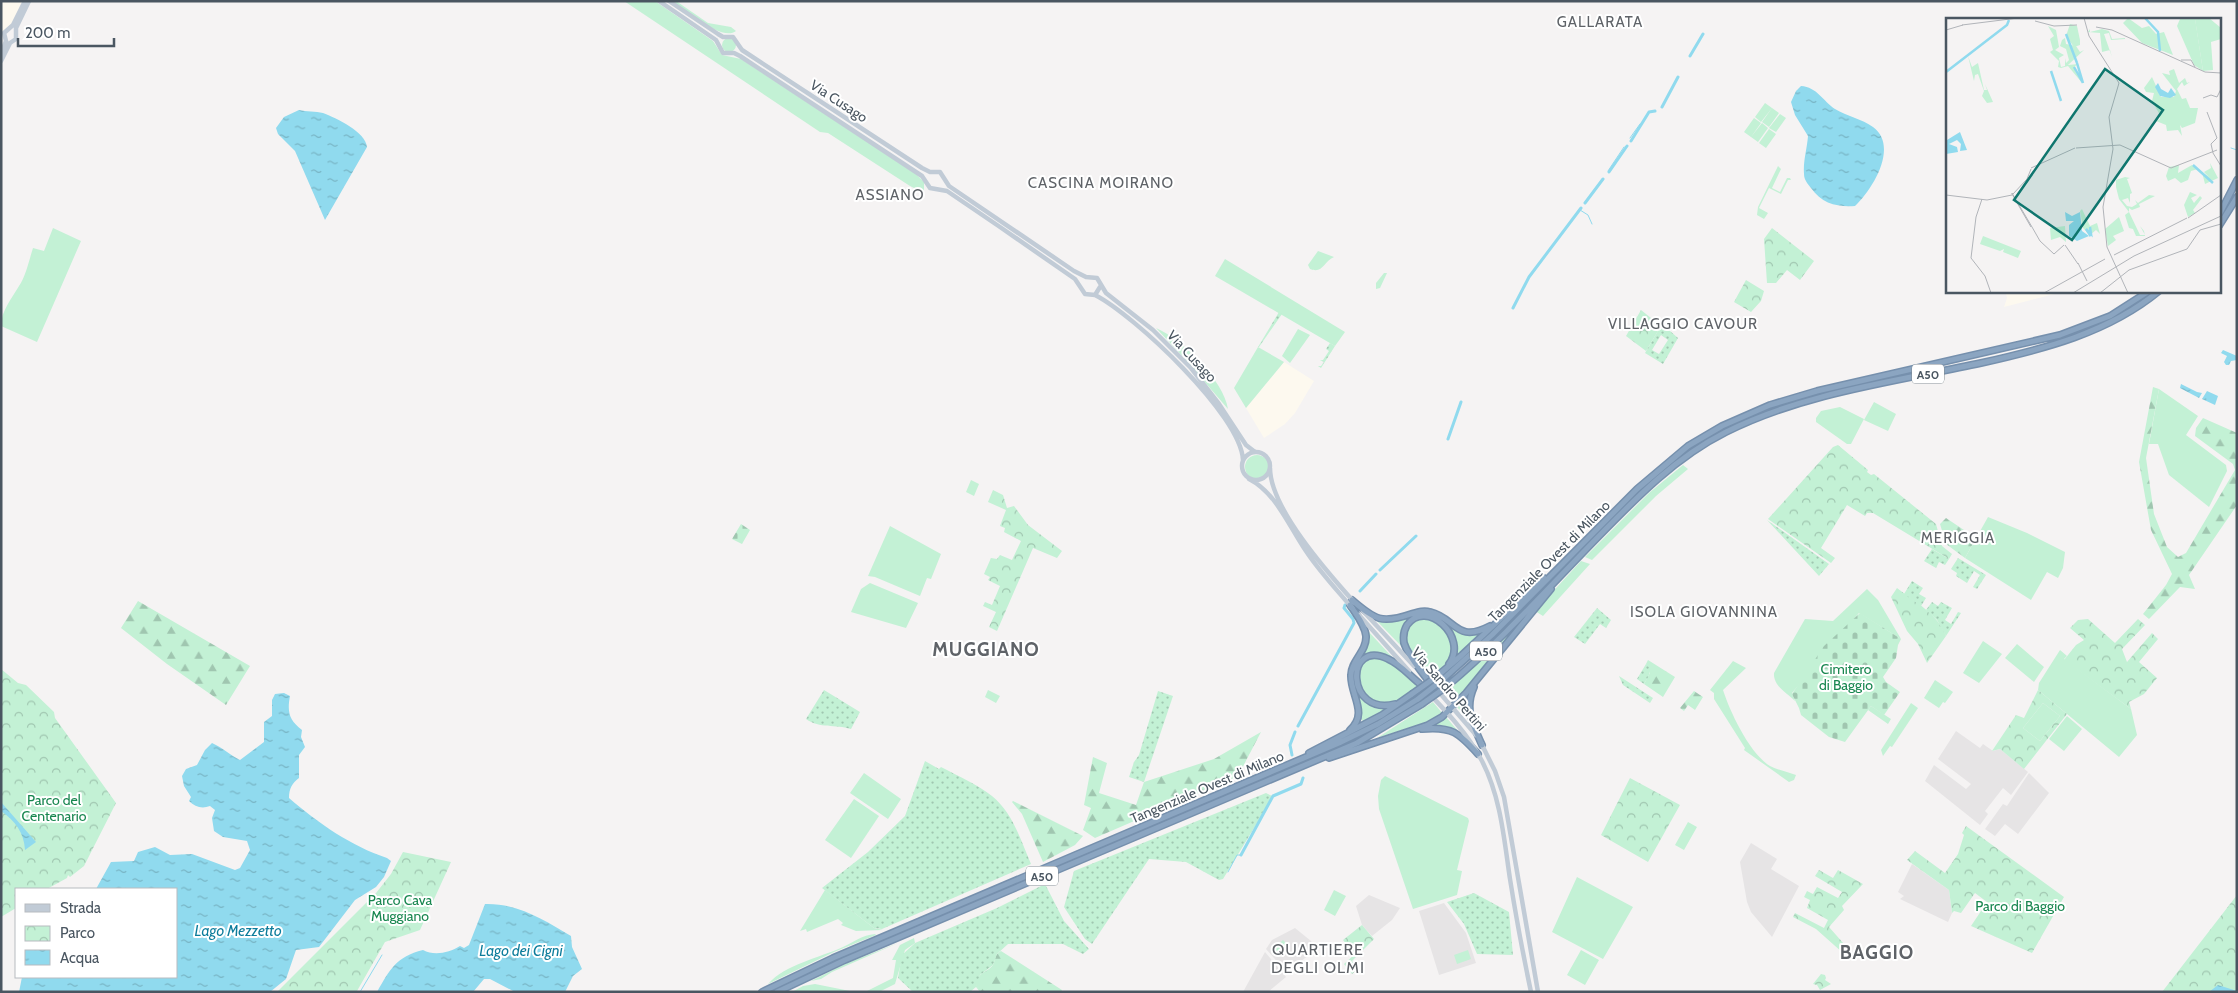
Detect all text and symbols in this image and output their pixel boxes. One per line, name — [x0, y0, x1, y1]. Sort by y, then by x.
district label: GALLARATA — [1557, 13, 1643, 31]
scale bar — [18, 15, 114, 47]
inset map — [1946, 18, 2220, 292]
text: 200 m — [25, 24, 70, 42]
street label: Via Cusago — [807, 76, 871, 126]
district label: CASCINA MOIRANO — [1028, 174, 1174, 192]
district label: ASSIANO — [856, 186, 924, 204]
district label: VILLAGGIO CAVOUR — [1608, 315, 1758, 333]
street label: Via Cusago — [1163, 326, 1221, 386]
road number: A50 — [1912, 364, 1944, 384]
street label: Tangenziale Ovest di Milano — [1484, 496, 1614, 626]
district label: MERIGGIA — [1921, 529, 1995, 547]
district label: ISOLA GIOVANNINA — [1630, 603, 1778, 621]
district label: MUGGIANO — [932, 638, 1040, 661]
road number: A50 — [1470, 641, 1502, 660]
street label: Via Sandro Pertini — [1408, 643, 1490, 735]
park label: Cimitero di Baggio — [1819, 660, 1873, 694]
street label: Tangenziale Ovest di Milano — [1128, 746, 1287, 828]
park label: Parco del Centenario — [22, 791, 87, 825]
road number: A50 — [1026, 866, 1058, 886]
legend — [15, 888, 178, 978]
park label: Parco Cava Muggiano — [368, 891, 433, 925]
park label: Parco di Baggio — [1975, 897, 2065, 915]
text: Strada — [60, 899, 102, 917]
water label: Lago Mezzetto — [194, 922, 282, 940]
text: Parco — [60, 924, 95, 942]
district label: QUARTIERE DEGLI OLMI — [1271, 940, 1365, 977]
district label: BAGGIO — [1840, 941, 1914, 964]
water label: Lago dei Cigni — [479, 942, 564, 960]
text: Acqua — [60, 949, 100, 967]

